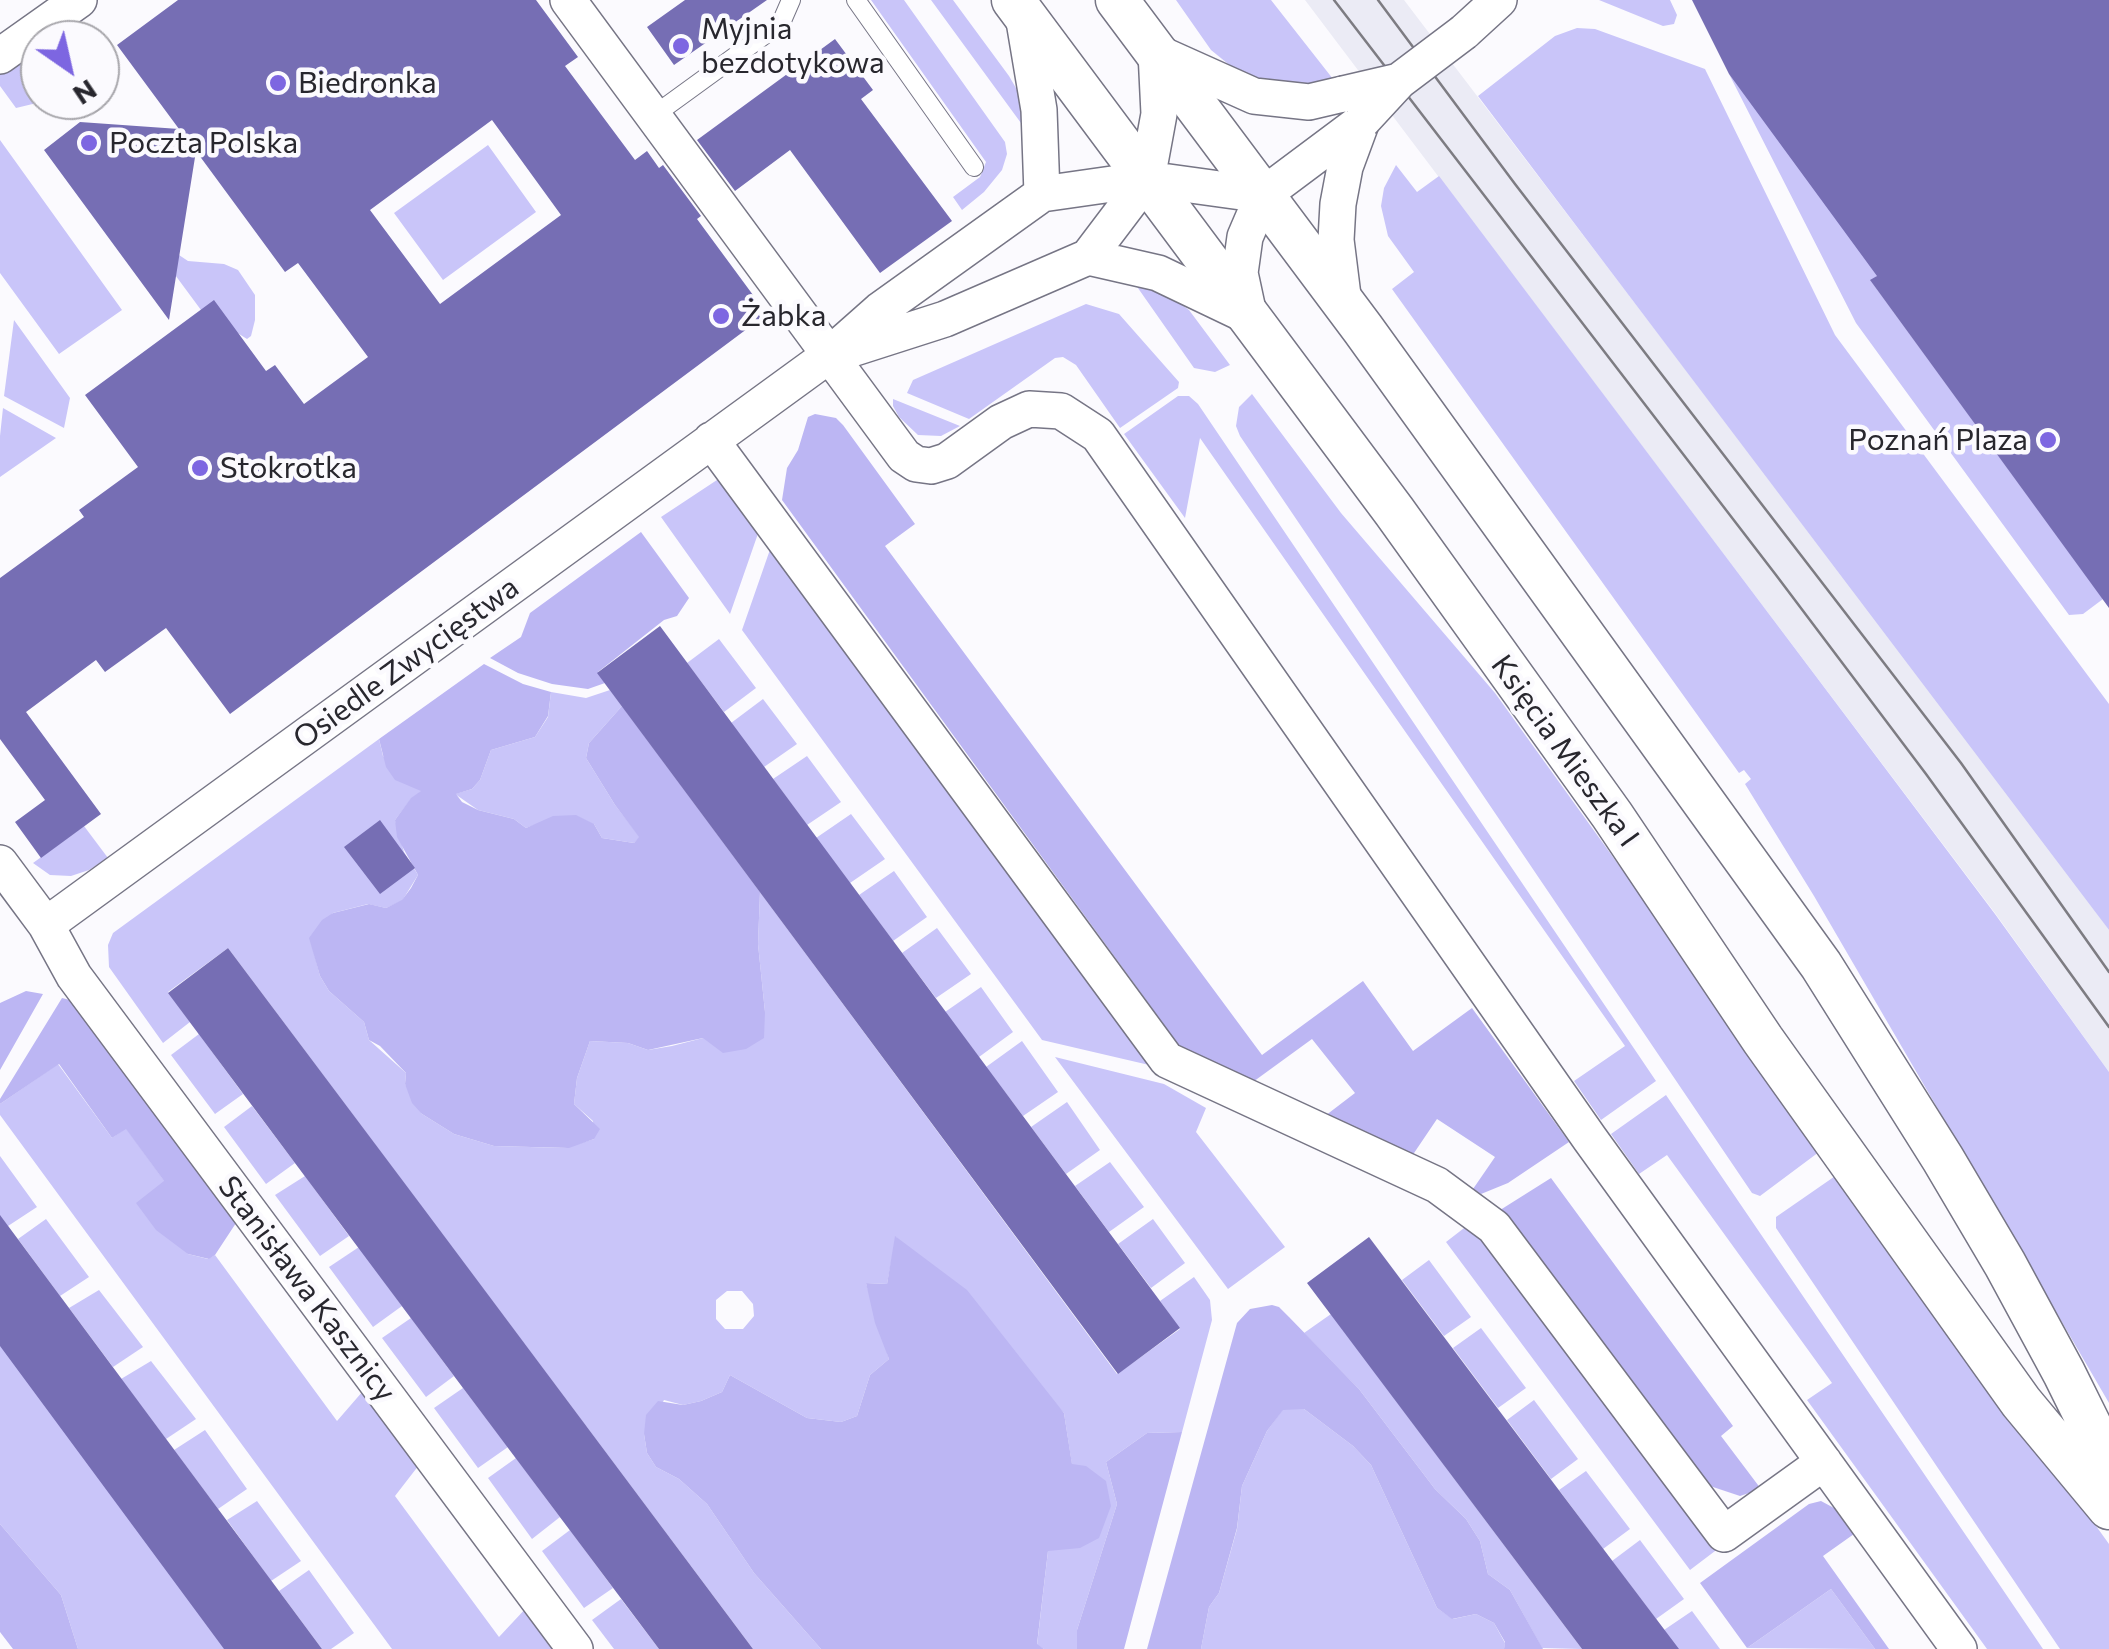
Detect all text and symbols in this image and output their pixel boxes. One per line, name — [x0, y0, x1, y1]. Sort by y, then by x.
place label: Myjnia bezdotykowa — [701, 11, 885, 82]
north arrow — [20, 20, 120, 120]
marker: Myjnia bezdotykowa — [670, 35, 692, 57]
place label: Biedronka — [298, 65, 437, 101]
marker: Biedronka — [267, 72, 289, 94]
text: N — [67, 73, 104, 113]
place label: Poczta Polska — [109, 125, 298, 161]
marker: Poczta Polska — [78, 132, 100, 154]
place label: Żabka — [741, 298, 827, 334]
marker: Żabka — [710, 305, 732, 327]
place label: Poznań Plaza — [1848, 422, 2028, 458]
marker: Poznań Plaza — [2037, 429, 2059, 451]
place label: Stokrotka — [220, 450, 357, 486]
marker: Stokrotka — [189, 457, 211, 479]
street label: Osiedle Zwycięstwa — [286, 569, 526, 757]
street label: Księcia Mieszka I — [1483, 648, 1647, 854]
street label: Stanisława Kasznicy — [210, 1169, 404, 1409]

